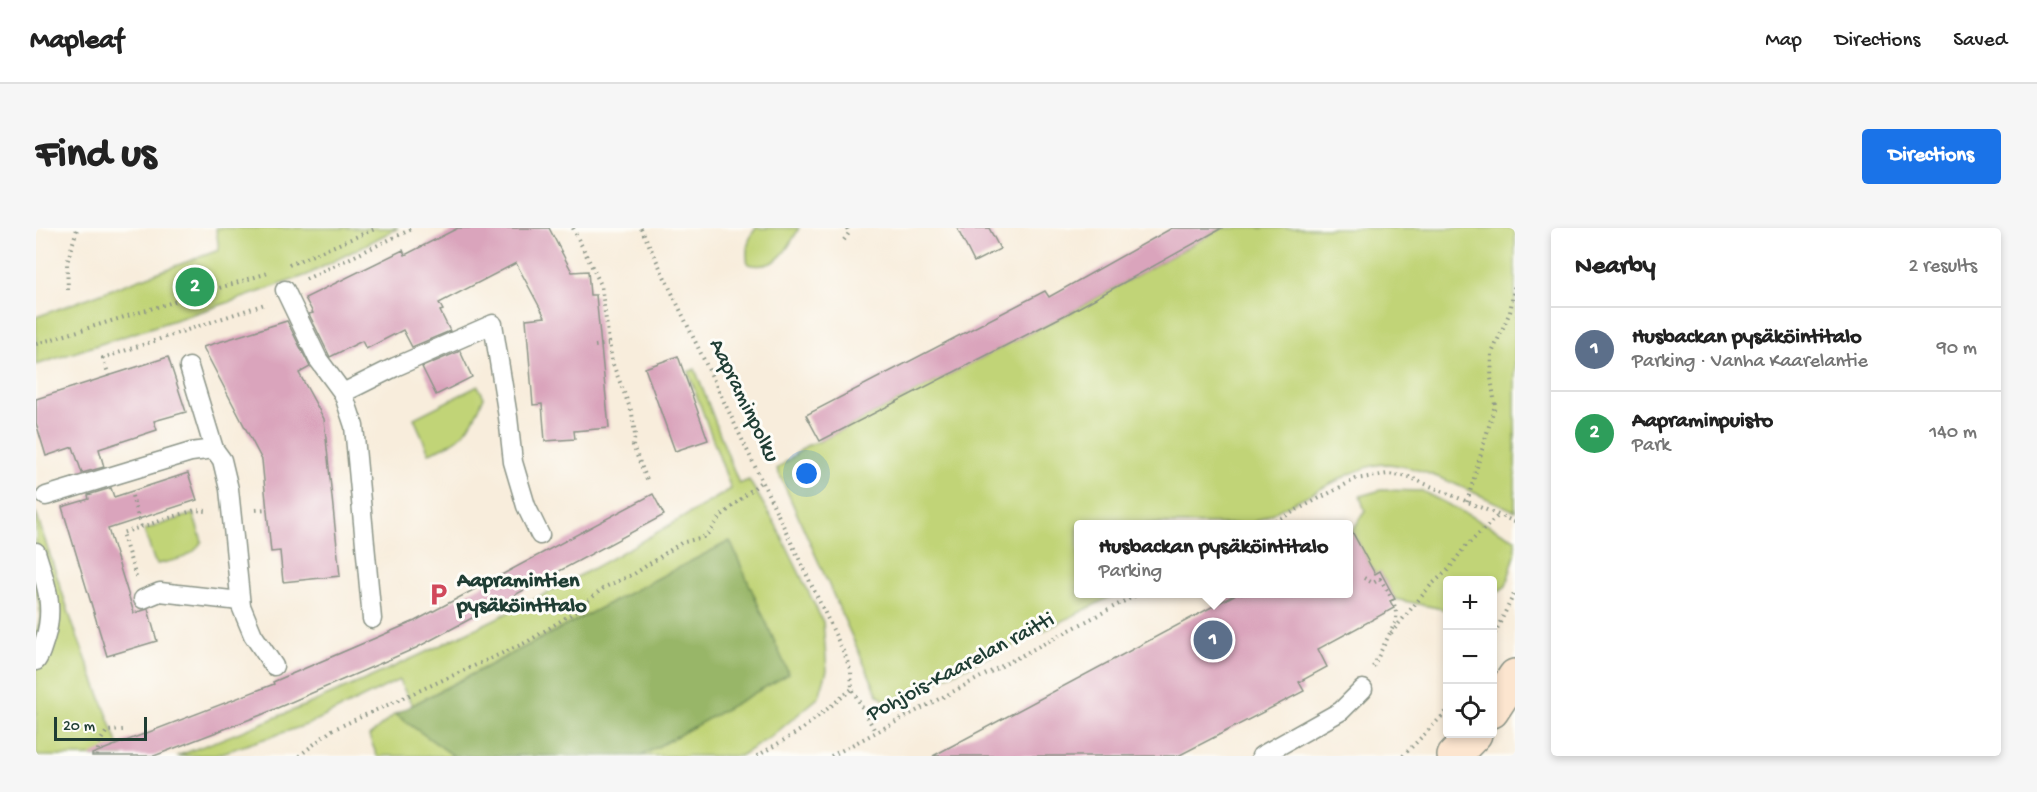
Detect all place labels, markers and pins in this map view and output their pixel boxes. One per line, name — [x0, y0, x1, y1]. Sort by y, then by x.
pin: 2 — [176, 264, 214, 310]
place label: Aapramintien pysäköintitalo — [456, 569, 587, 620]
parking icon: Aapramintien pysäköintitalo — [426, 582, 452, 608]
pin: 1 — [1194, 618, 1232, 662]

